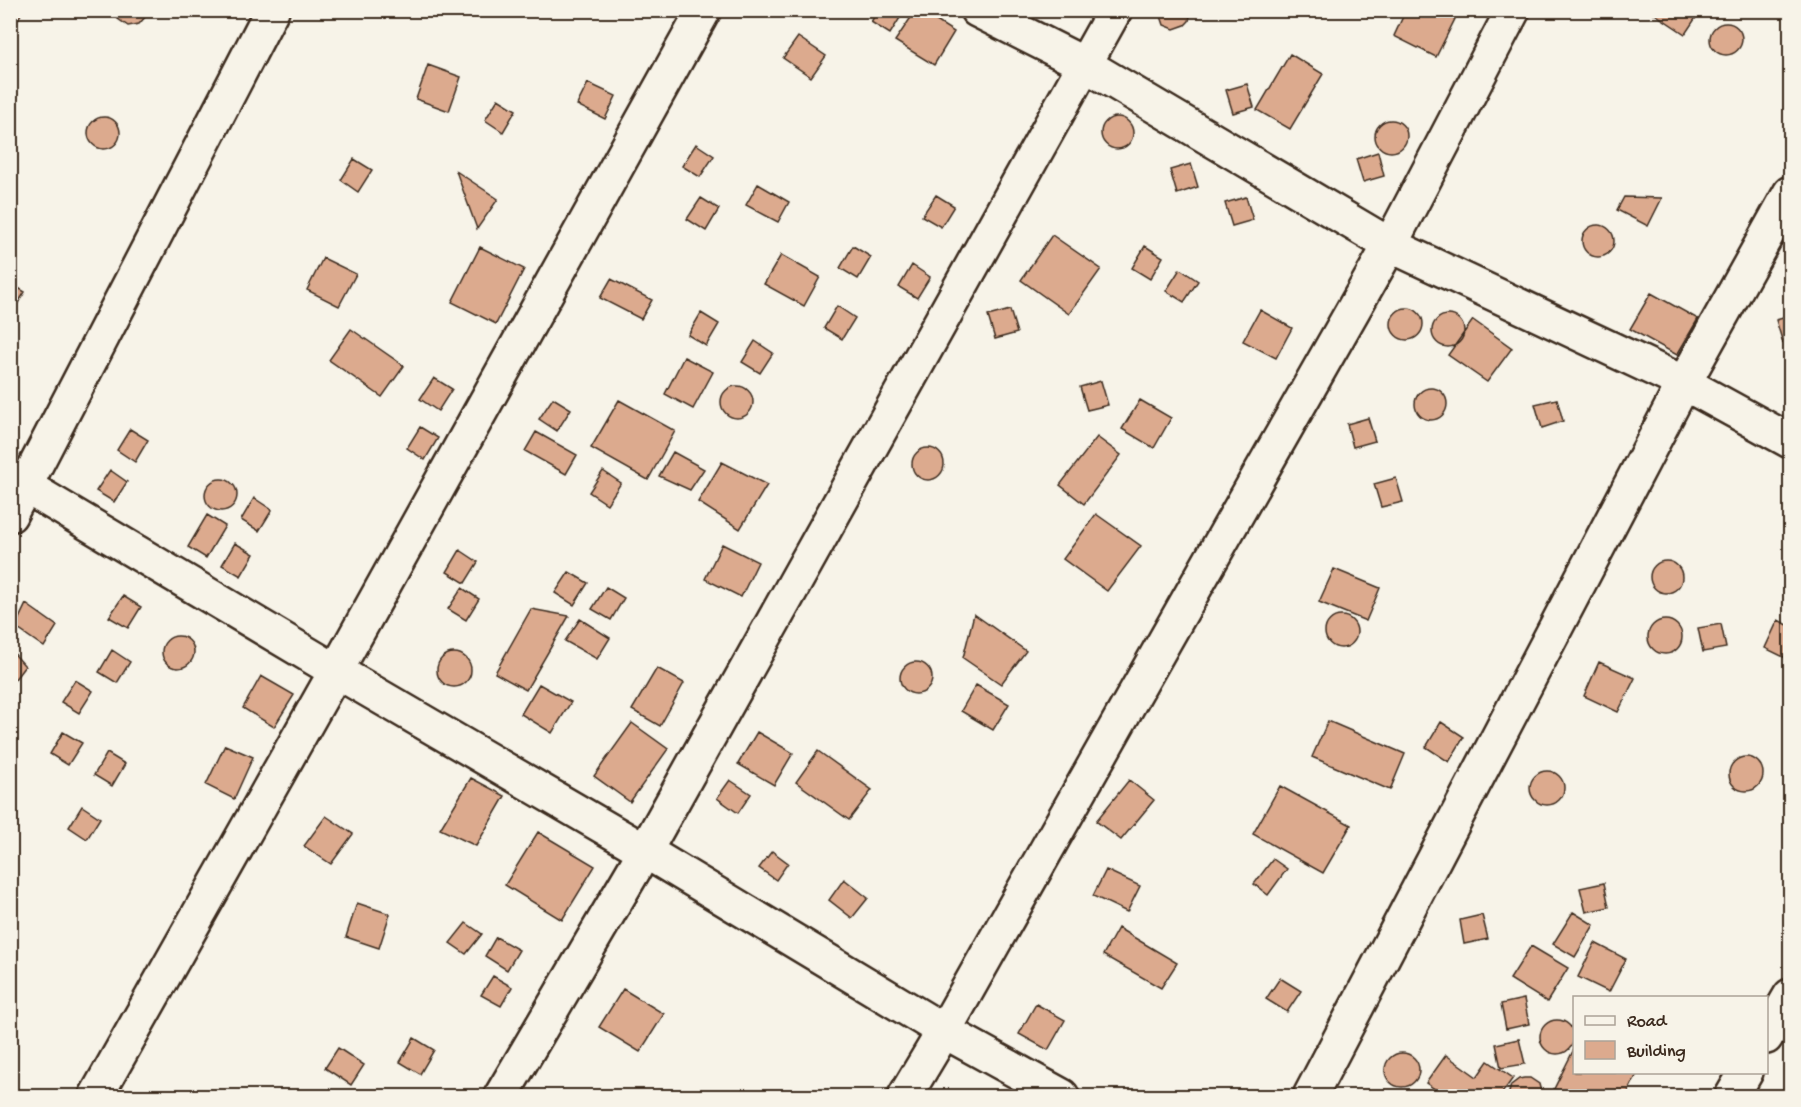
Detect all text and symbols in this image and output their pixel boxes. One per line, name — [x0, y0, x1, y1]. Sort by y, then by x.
legend — [1573, 996, 1768, 1074]
text: Road — [1627, 1012, 1668, 1033]
text: Building — [1626, 1042, 1686, 1063]

